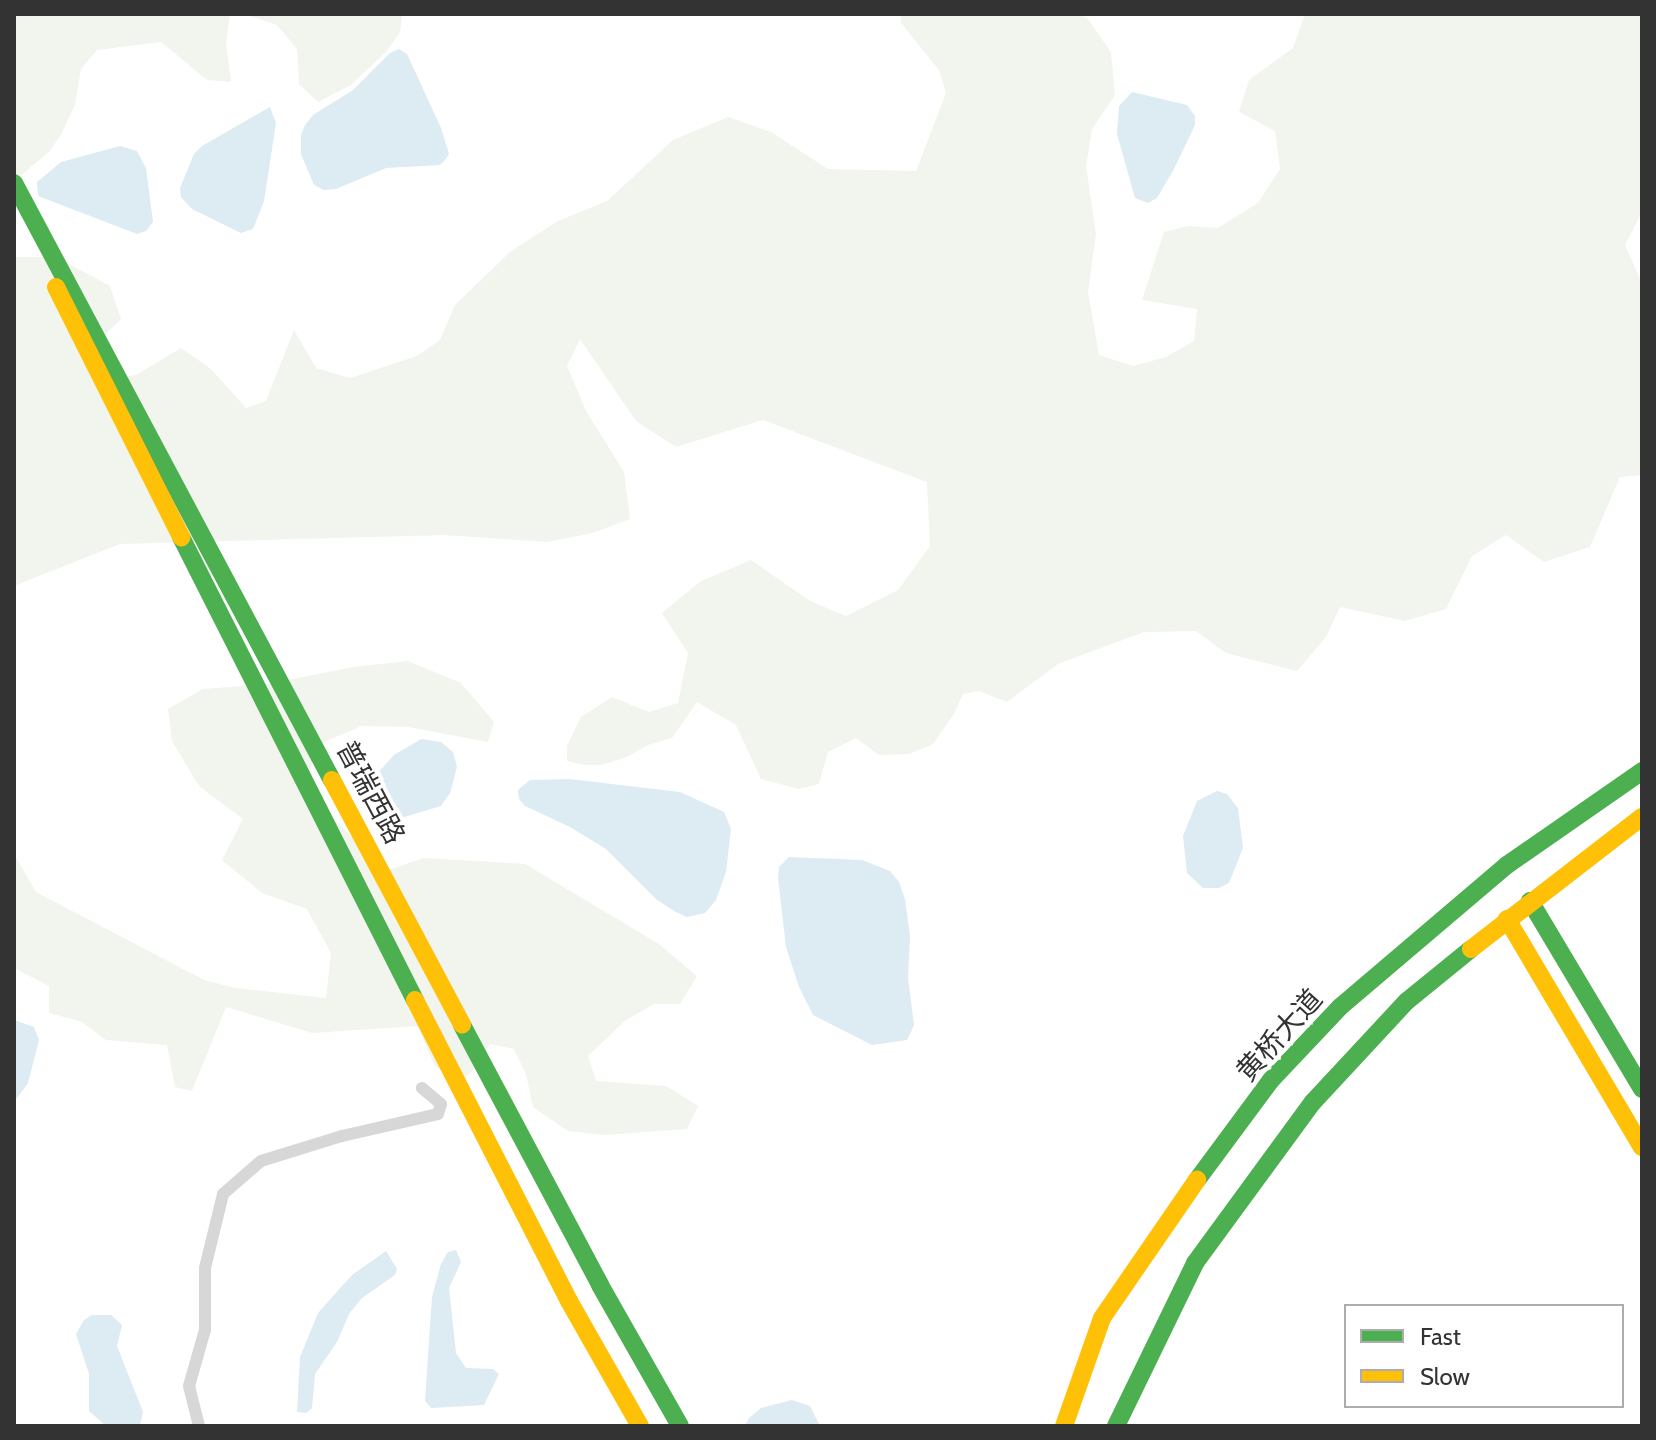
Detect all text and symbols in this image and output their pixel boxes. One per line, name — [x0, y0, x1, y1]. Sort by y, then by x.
street label: 普瑞西路 — [330, 735, 412, 849]
street label: 黄桥大道 — [1229, 982, 1329, 1088]
legend — [1344, 1304, 1624, 1408]
text: Fast — [1420, 1322, 1461, 1351]
text: Slow — [1420, 1362, 1470, 1391]

